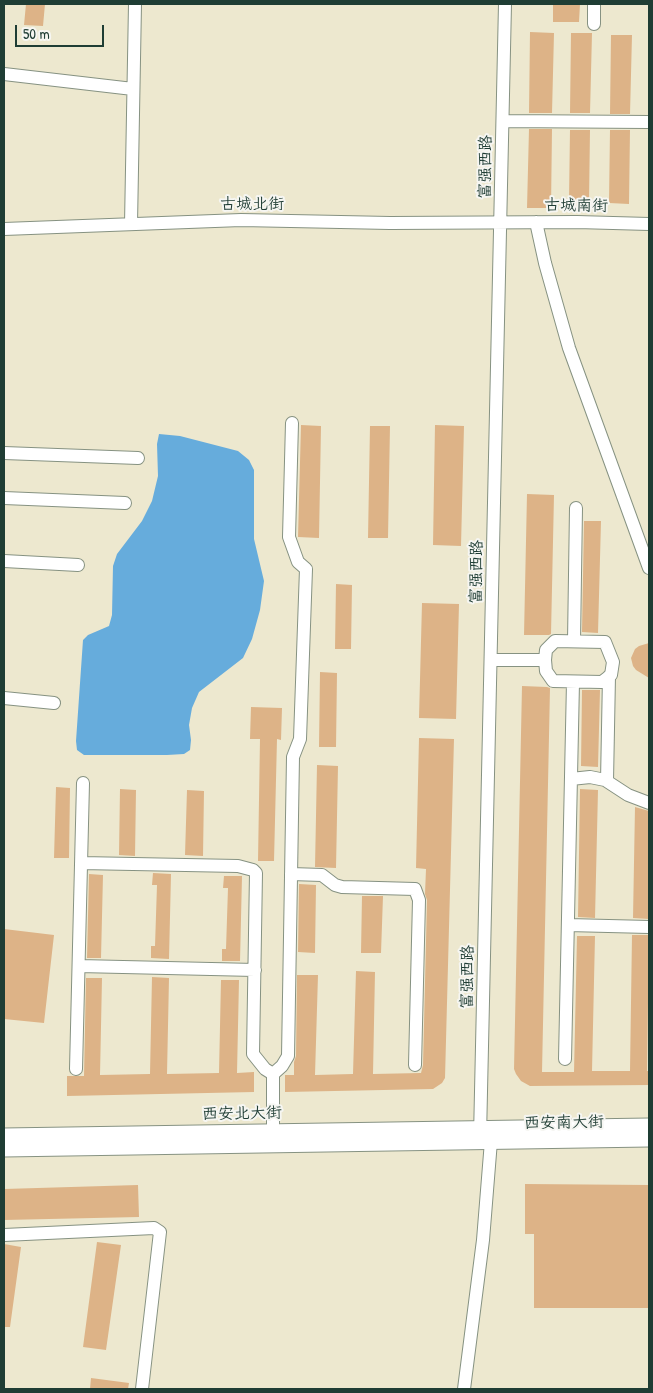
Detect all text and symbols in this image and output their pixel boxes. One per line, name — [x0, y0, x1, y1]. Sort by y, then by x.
scale bar — [18, 15, 106, 47]
text: 50 m — [23, 23, 50, 44]
street label: 富强西路 — [476, 135, 496, 199]
street label: 古城北街 — [220, 195, 284, 215]
street label: 古城南街 — [544, 196, 608, 216]
street label: 富强西路 — [467, 540, 487, 604]
street label: 富强西路 — [458, 945, 478, 1009]
street label: 西安北大街 — [202, 1104, 282, 1124]
street label: 西安南大街 — [524, 1113, 604, 1133]

